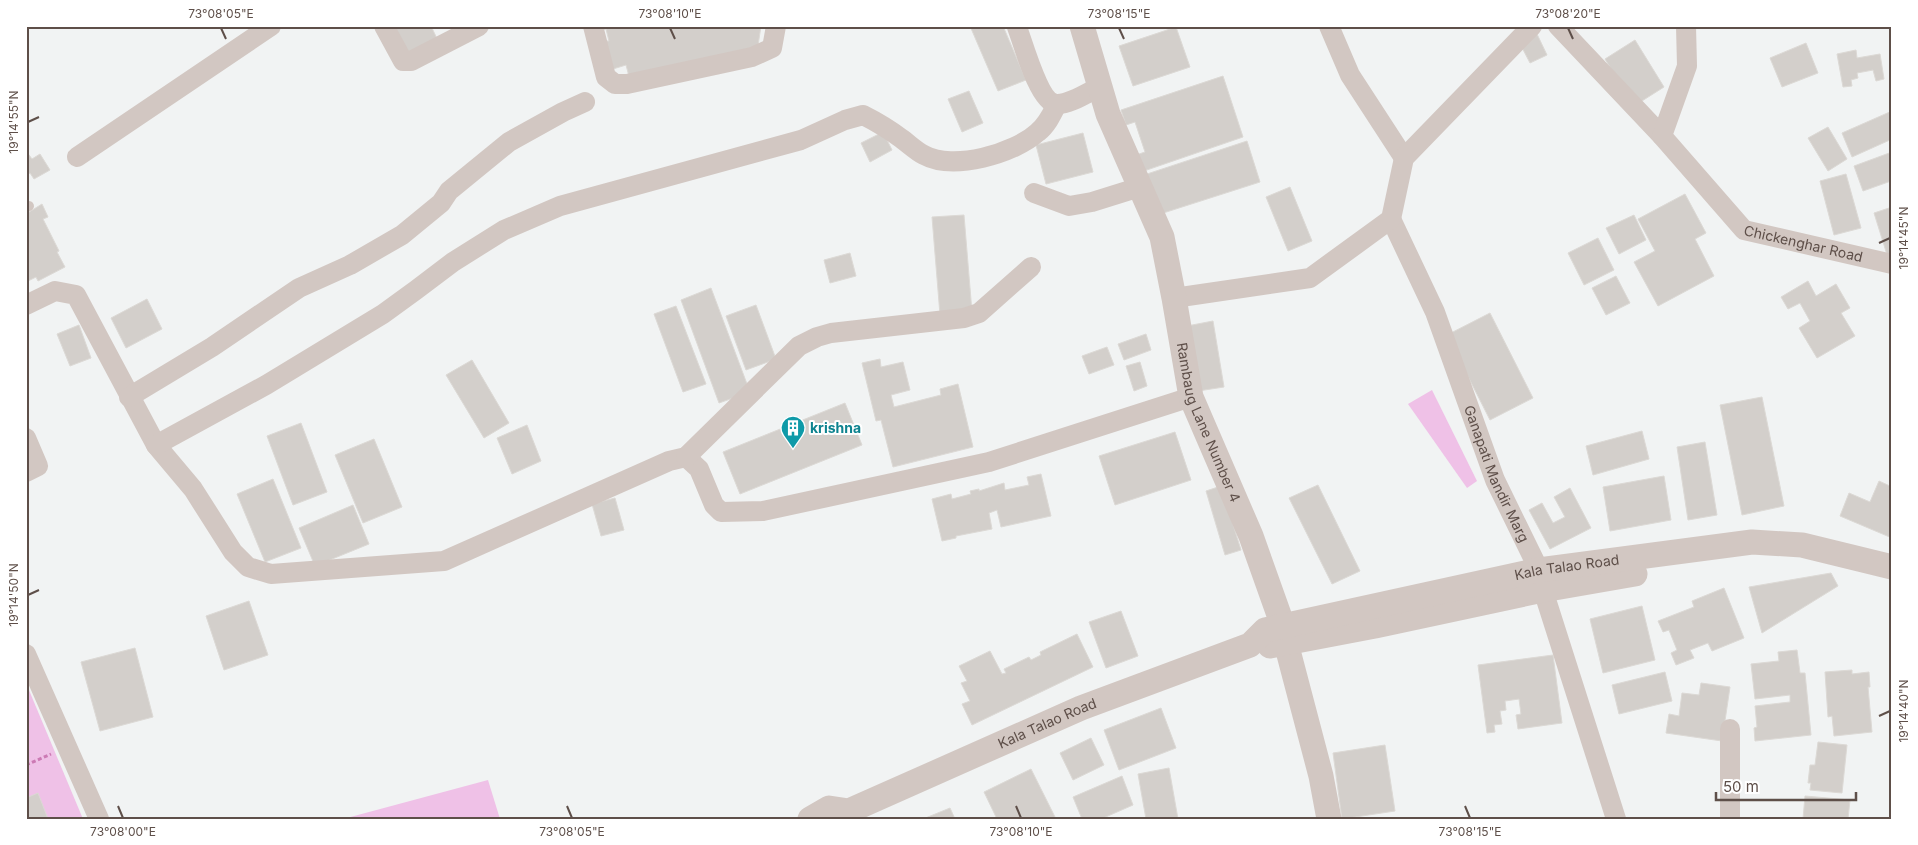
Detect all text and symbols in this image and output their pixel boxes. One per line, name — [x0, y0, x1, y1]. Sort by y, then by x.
text: 73°08'05"E — [188, 6, 254, 21]
text: 73°08'10"E — [638, 6, 702, 21]
text: 73°08'15"E — [1088, 6, 1150, 21]
text: 73°08'20"E — [1535, 6, 1601, 21]
text: 19°14'55"N — [6, 90, 21, 154]
text: 19°14'45"N — [1896, 207, 1911, 269]
street label: Chickenghar Road — [1742, 221, 1865, 265]
street label: Rambaug Lane Number 4 — [1174, 341, 1244, 505]
street label: Ganapati Mandir Marg — [1461, 403, 1533, 545]
building icon: krishna — [780, 415, 806, 449]
place label: krishna — [810, 419, 861, 436]
street label: Kala Talao Road — [1513, 551, 1620, 583]
text: 19°14'50"N — [6, 563, 21, 627]
text: 19°14'40"N — [1896, 679, 1911, 743]
street label: Kala Talao Road — [995, 694, 1099, 752]
scale bar — [1716, 770, 1856, 802]
text: 50 m — [1723, 777, 1759, 796]
text: 73°08'00"E — [90, 824, 156, 839]
text: 73°08'05"E — [539, 824, 605, 839]
text: 73°08'10"E — [989, 824, 1053, 839]
text: 73°08'15"E — [1439, 824, 1501, 839]

